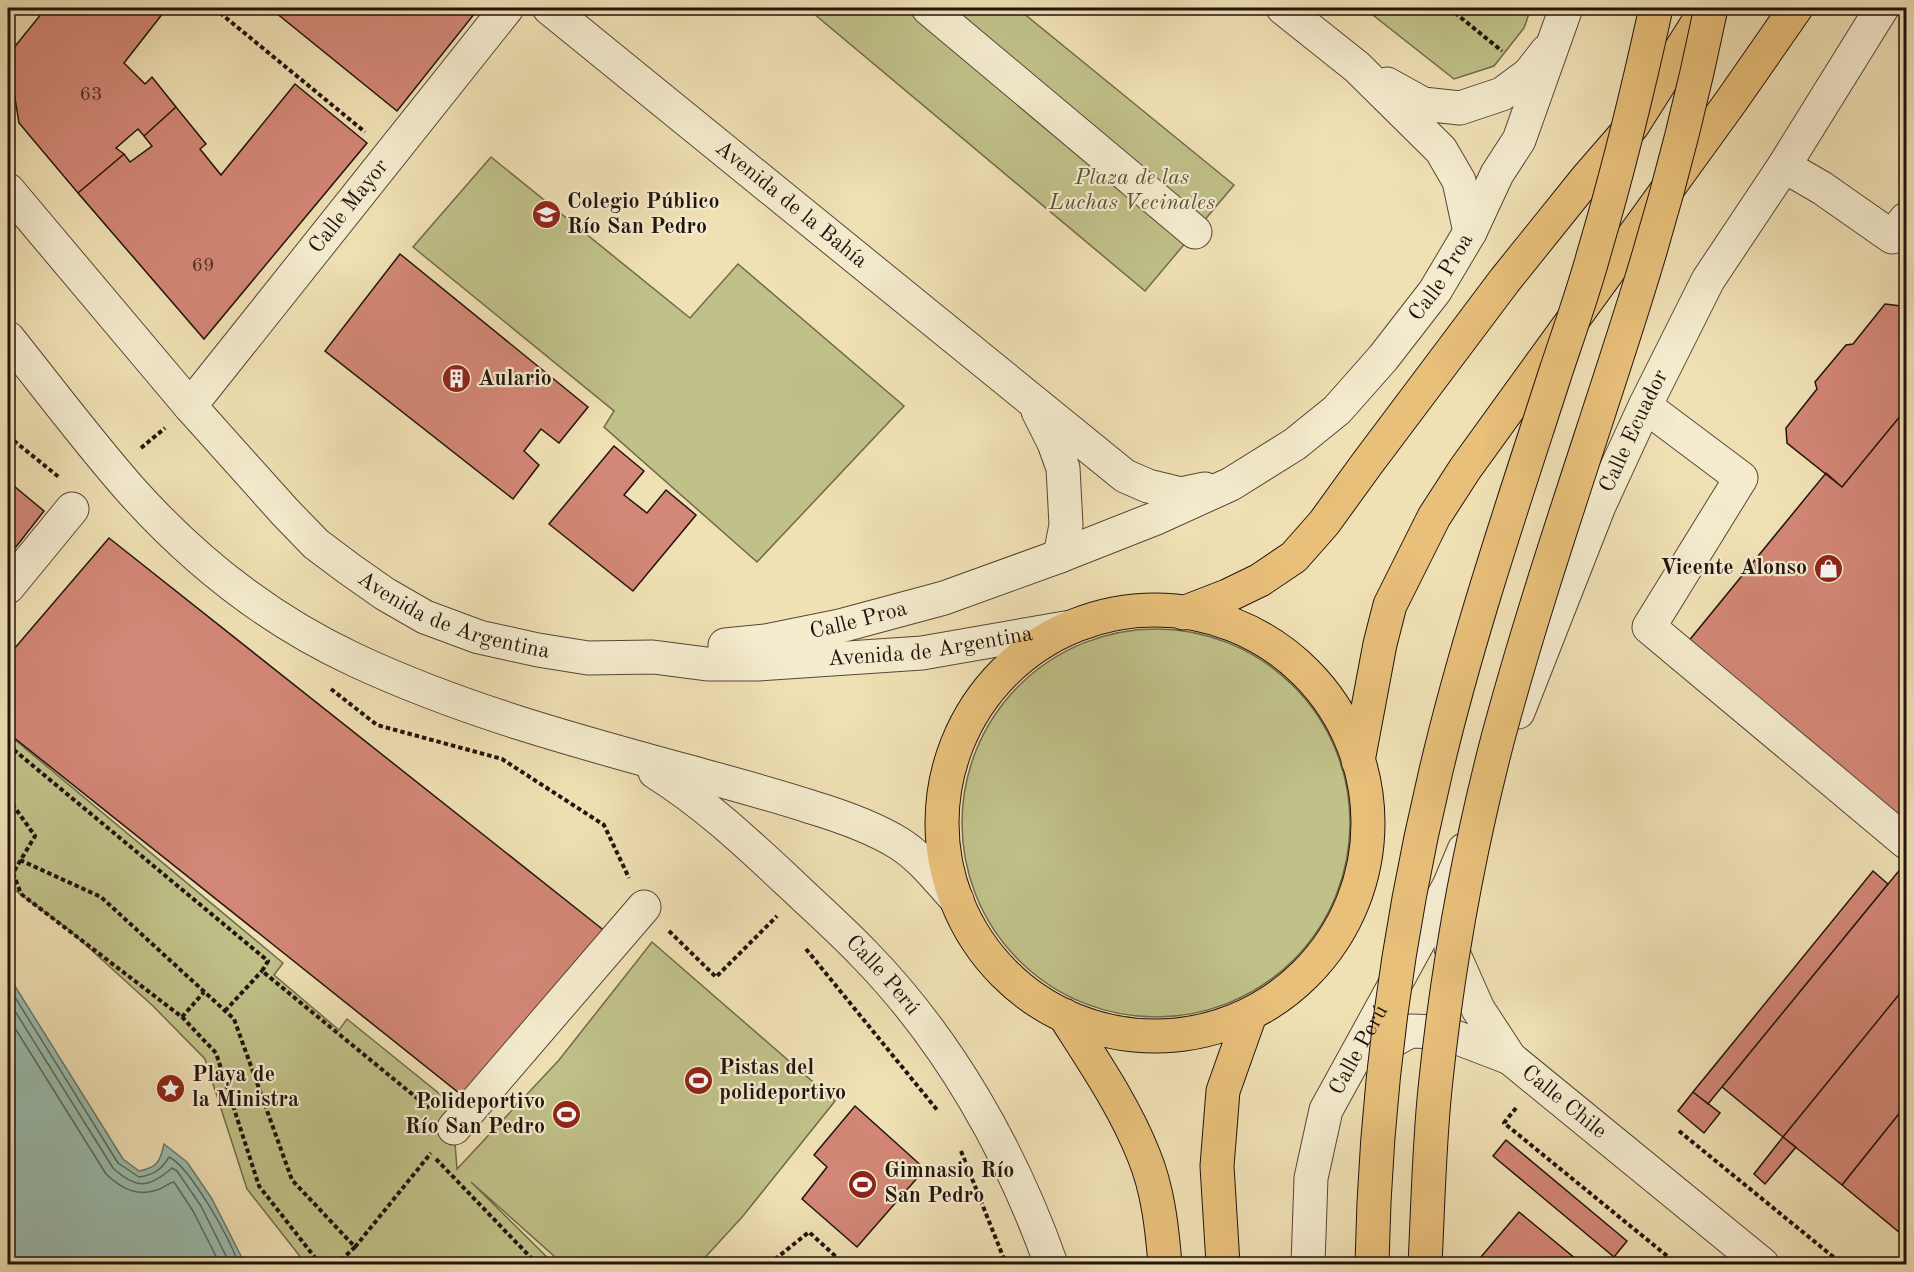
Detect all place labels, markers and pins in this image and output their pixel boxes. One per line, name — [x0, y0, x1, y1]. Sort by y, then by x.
place label: Colegio Público Río San Pedro — [567, 191, 720, 238]
school or university icon: Colegio Público Río San Pedro — [530, 199, 562, 231]
building icon: Aulario — [441, 363, 473, 395]
place label: Aulario — [478, 368, 552, 390]
shop icon: Vicente Alonso — [1812, 552, 1844, 584]
place label: Vicente Alonso — [1660, 557, 1807, 579]
place label: Pistas del polideportivo — [719, 1057, 846, 1104]
place label: Playa de la Ministra — [192, 1064, 299, 1111]
sports icon: Pistas del polideportivo — [682, 1065, 714, 1097]
place icon: Playa de la Ministra — [155, 1072, 187, 1104]
place label: Polideportivo Río San Pedro — [405, 1091, 545, 1138]
sports icon: Polideportivo Río San Pedro — [550, 1099, 582, 1131]
place label: Gimnasio Río San Pedro — [884, 1160, 1014, 1207]
sports icon: Gimnasio Río San Pedro — [847, 1168, 879, 1200]

